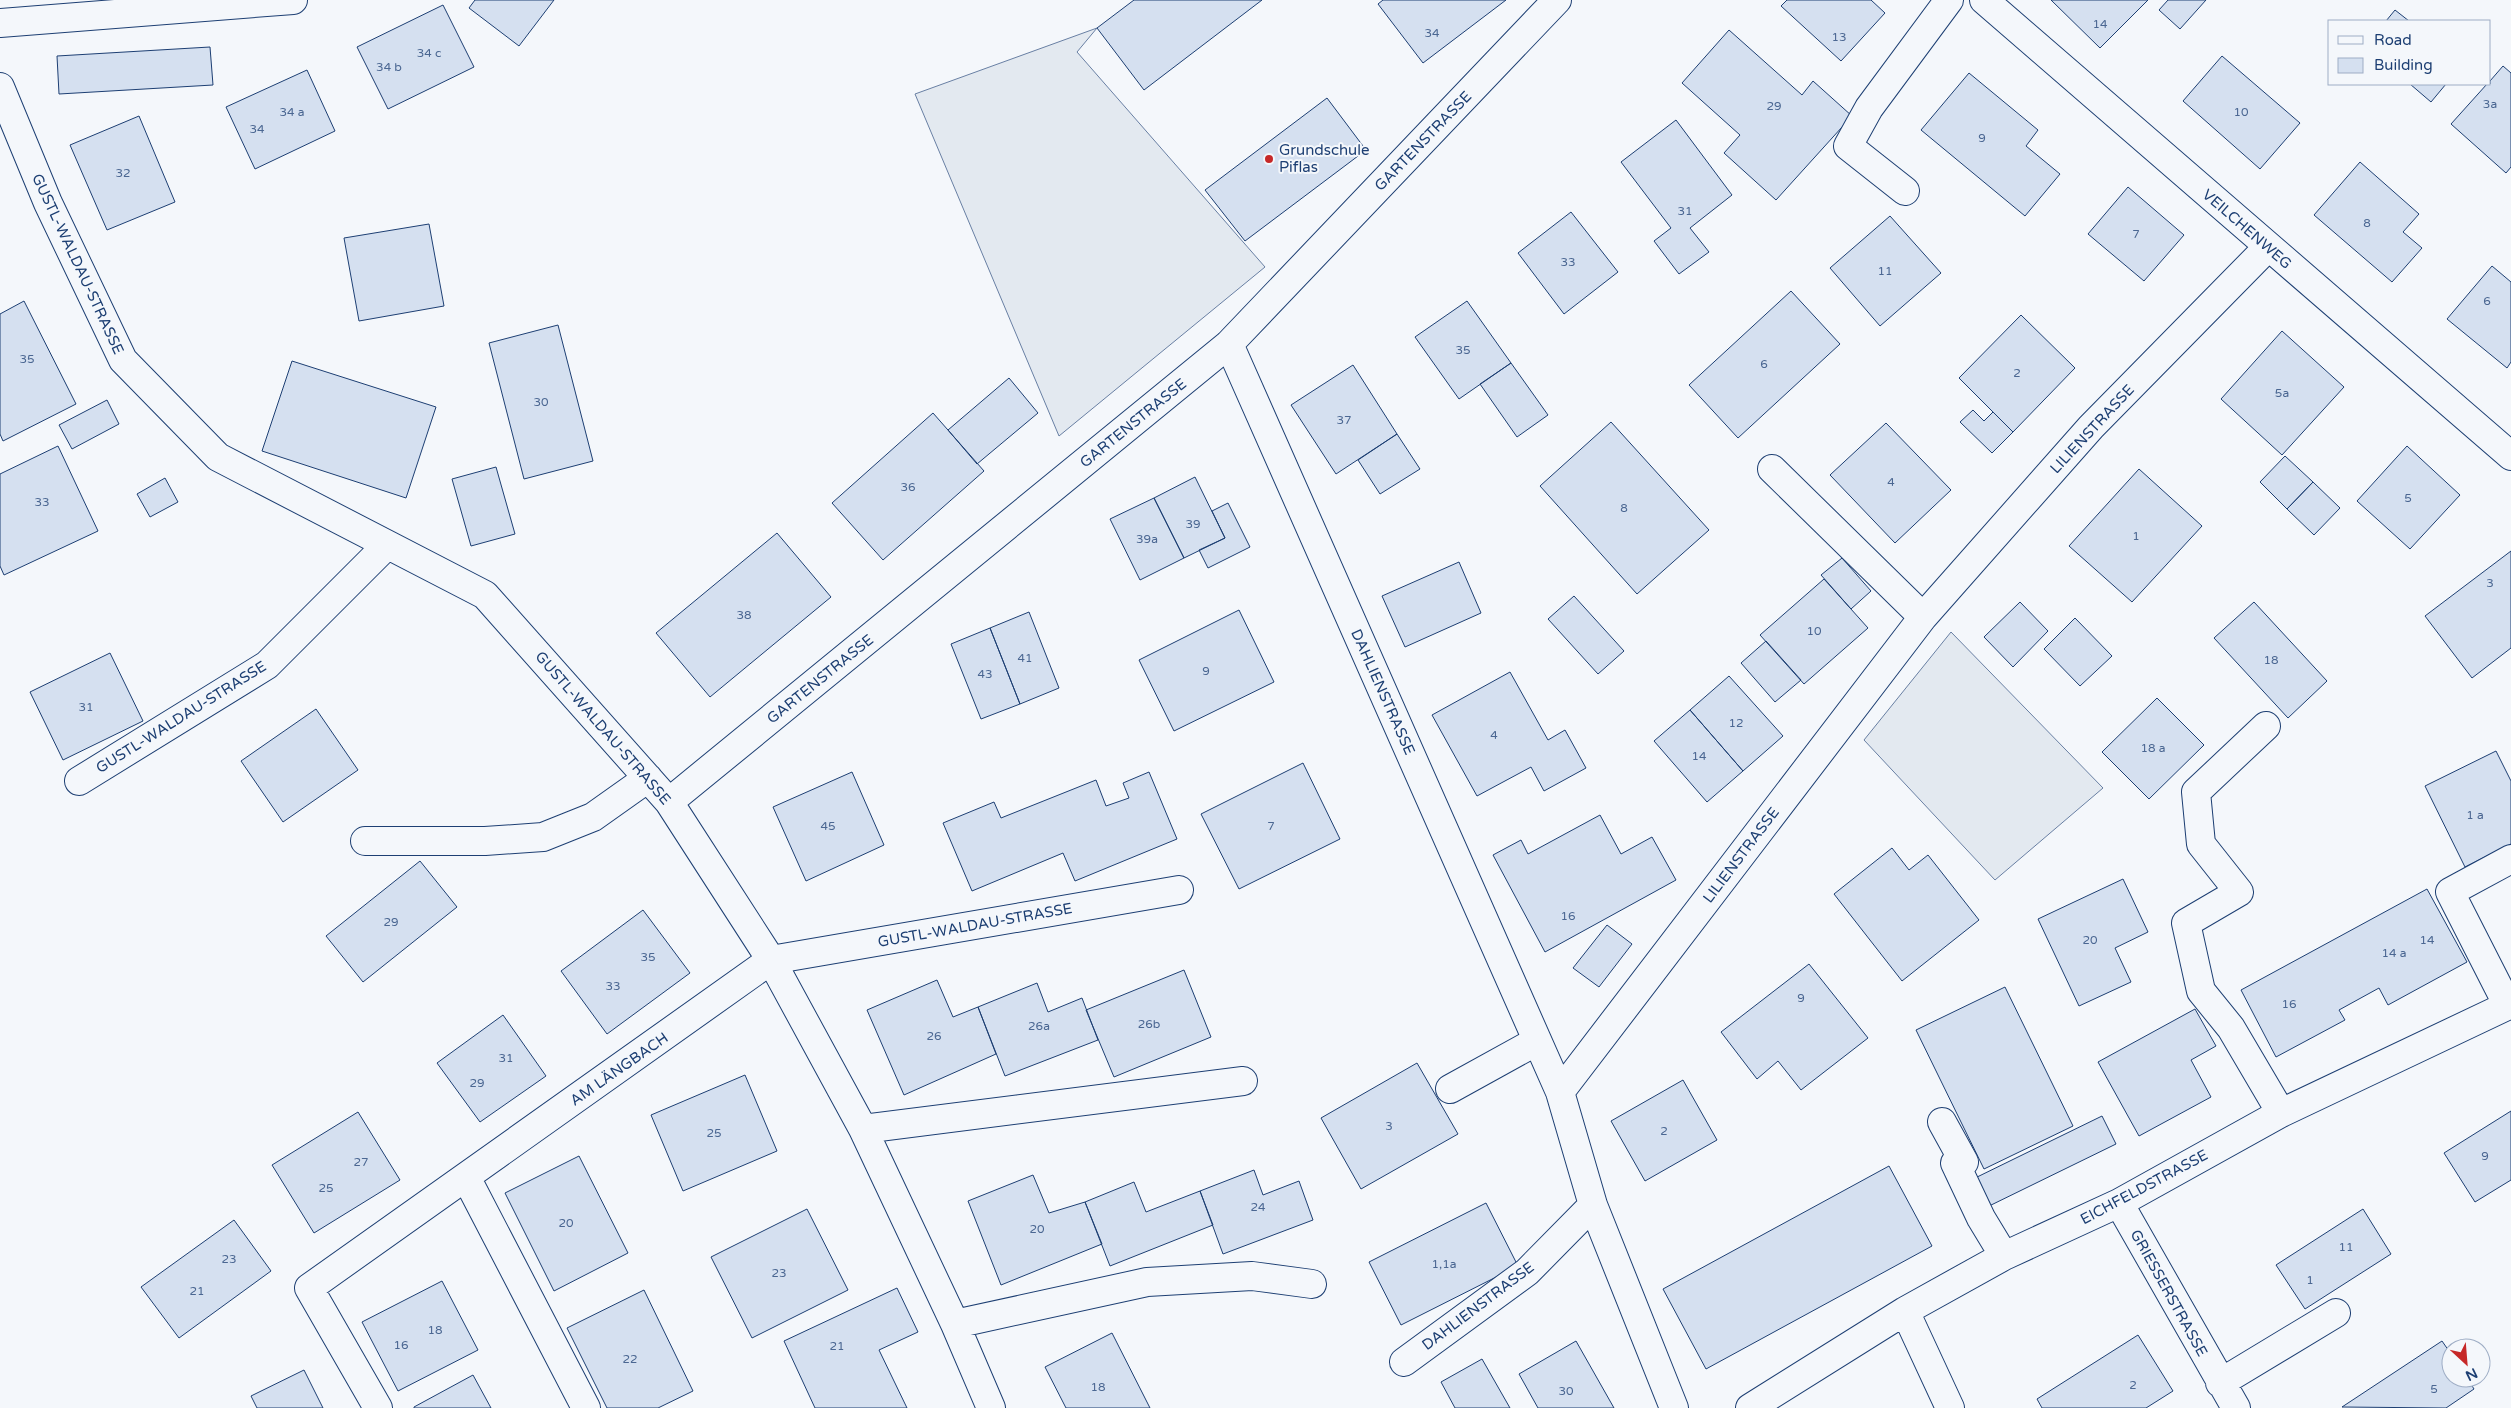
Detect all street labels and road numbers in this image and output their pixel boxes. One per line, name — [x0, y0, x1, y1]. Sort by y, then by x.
street label: GARTENSTRASSE — [1371, 87, 1475, 195]
street label: GUSTL-WALDAU-STRASSE — [28, 171, 128, 357]
street label: VEILCHENWEG — [2199, 185, 2295, 273]
street label: GARTENSTRASSE — [1076, 375, 1190, 471]
street label: LILIENSTRASSE — [2046, 381, 2138, 477]
street label: DAHLIENSTRASSE — [1347, 626, 1419, 758]
street label: GARTENSTRASSE — [763, 631, 877, 727]
street label: GUSTL-WALDAU-STRASSE — [532, 648, 674, 808]
street label: GUSTL-WALDAU-STRASSE — [93, 657, 269, 777]
street label: LILIENSTRASSE — [1699, 804, 1783, 906]
street label: GUSTL-WALDAU-STRASSE — [876, 899, 1074, 951]
street label: AM LÄNGBACH — [566, 1028, 672, 1110]
street label: EICHFELDSTRASSE — [2077, 1146, 2211, 1228]
street label: GRIESSERSTRASSE — [2127, 1226, 2211, 1360]
street label: DAHLIENSTRASSE — [1418, 1258, 1538, 1354]

